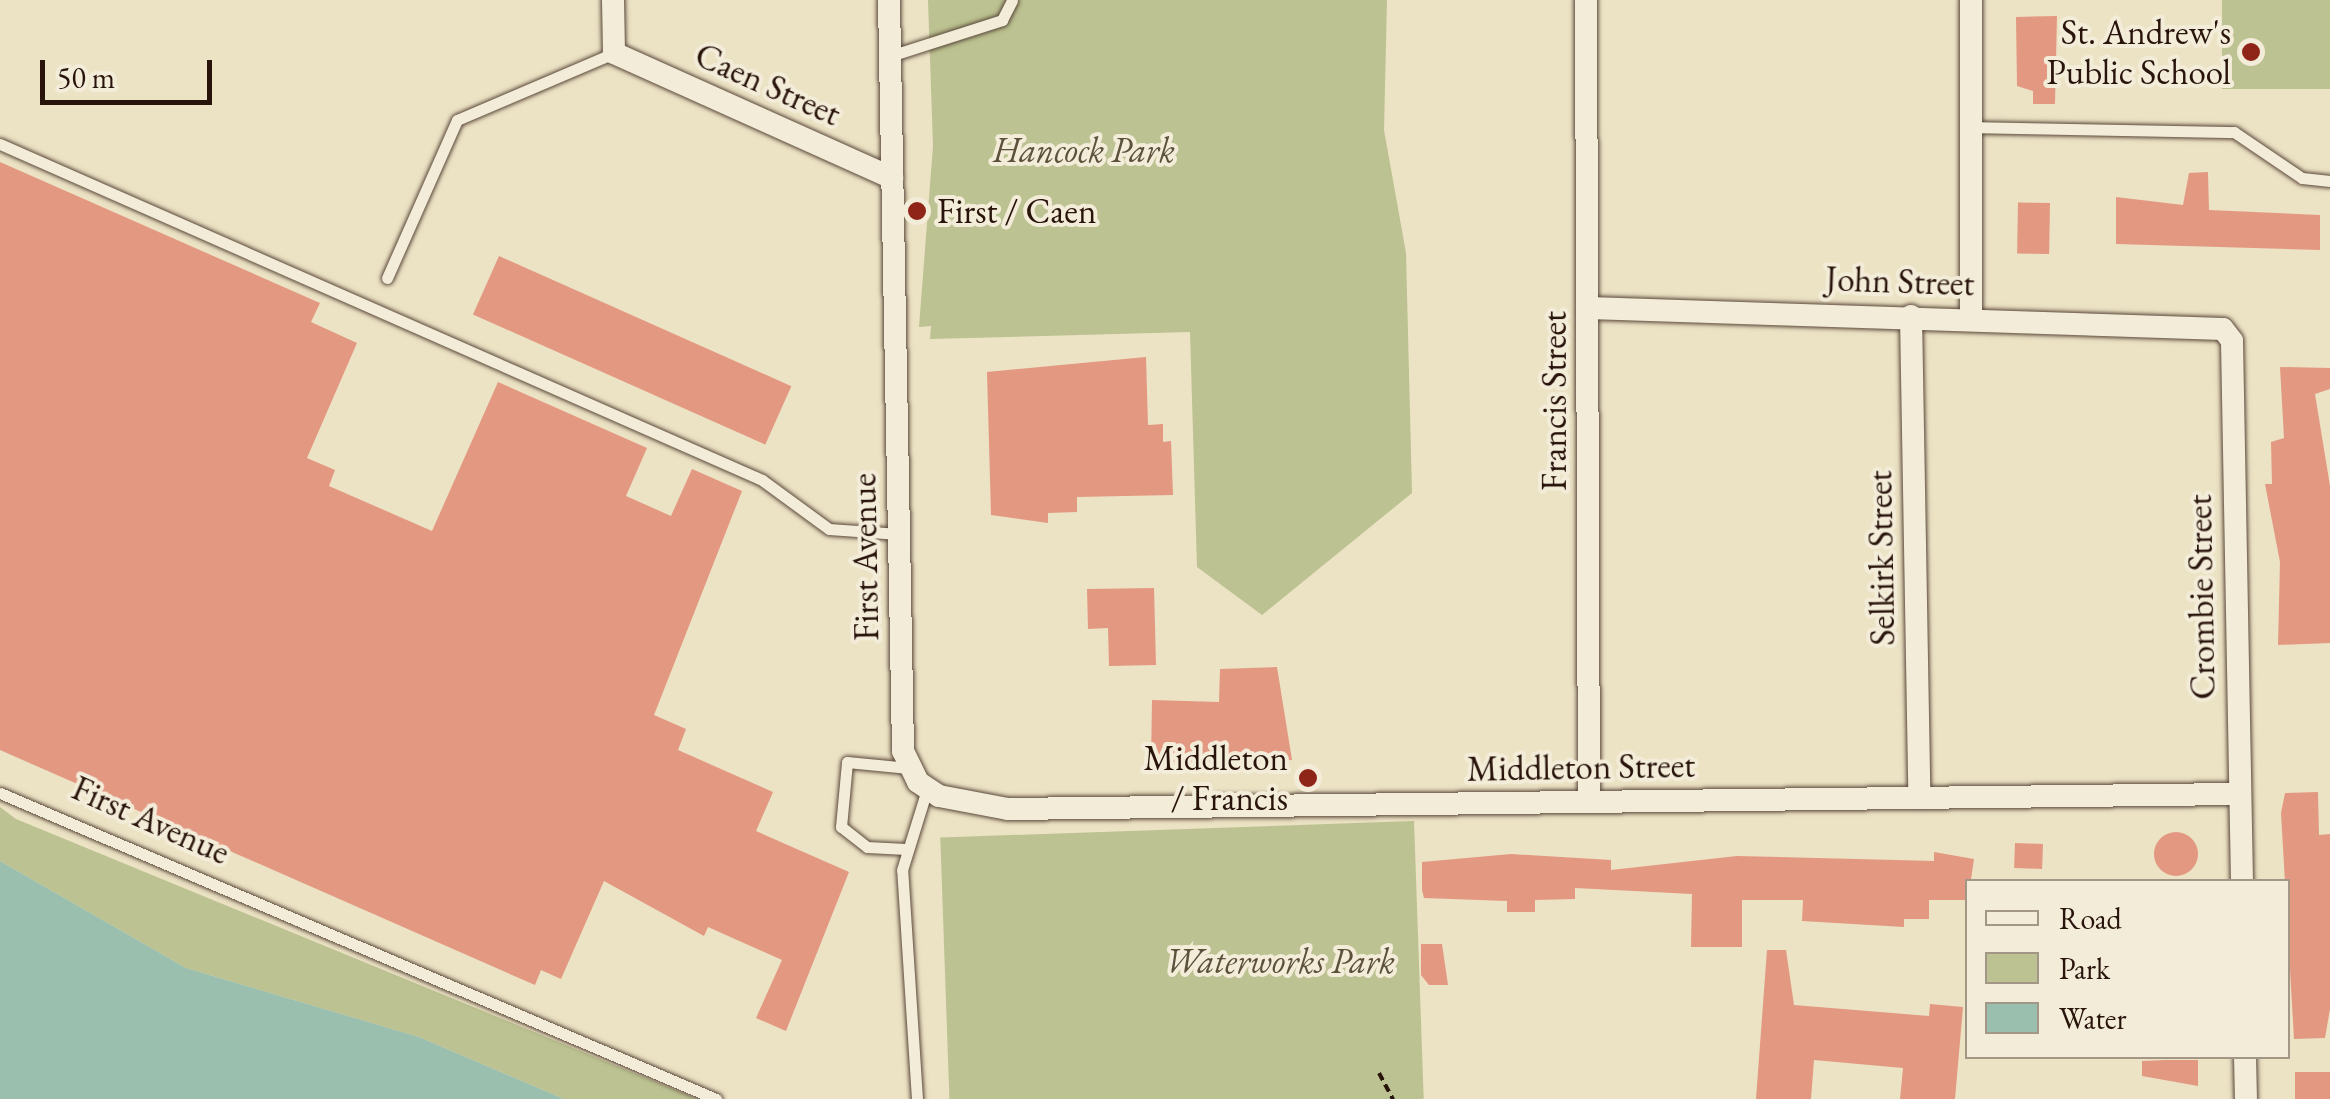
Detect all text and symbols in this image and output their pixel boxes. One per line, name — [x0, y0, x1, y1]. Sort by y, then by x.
place label: St. Andrew's Public School — [2046, 11, 2231, 93]
street label: Caen Street — [689, 33, 847, 135]
scale bar — [45, 40, 218, 102]
marker: St. Andrew's Public School — [2240, 41, 2262, 63]
text: 50 m — [57, 58, 115, 97]
park label: Hancock Park — [993, 129, 1175, 171]
place label: First / Caen — [937, 190, 1096, 232]
marker: First / Caen — [906, 200, 928, 222]
street label: John Street — [1825, 257, 1975, 305]
street label: Francis Street — [1533, 311, 1575, 491]
street label: Selkirk Street — [1858, 470, 1904, 646]
street label: First Avenue — [843, 473, 887, 641]
street label: Crombie Street — [2178, 494, 2224, 700]
place label: Middleton / Francis — [1144, 737, 1288, 819]
street label: Middleton Street — [1467, 744, 1695, 790]
street label: First Avenue — [66, 767, 236, 873]
marker: Middleton / Francis — [1297, 767, 1319, 789]
legend — [1965, 879, 2290, 1059]
text: Road — [2059, 899, 2122, 938]
park label: Waterworks Park — [1165, 940, 1395, 982]
text: Park — [2059, 949, 2110, 988]
text: Water — [2059, 999, 2127, 1038]

